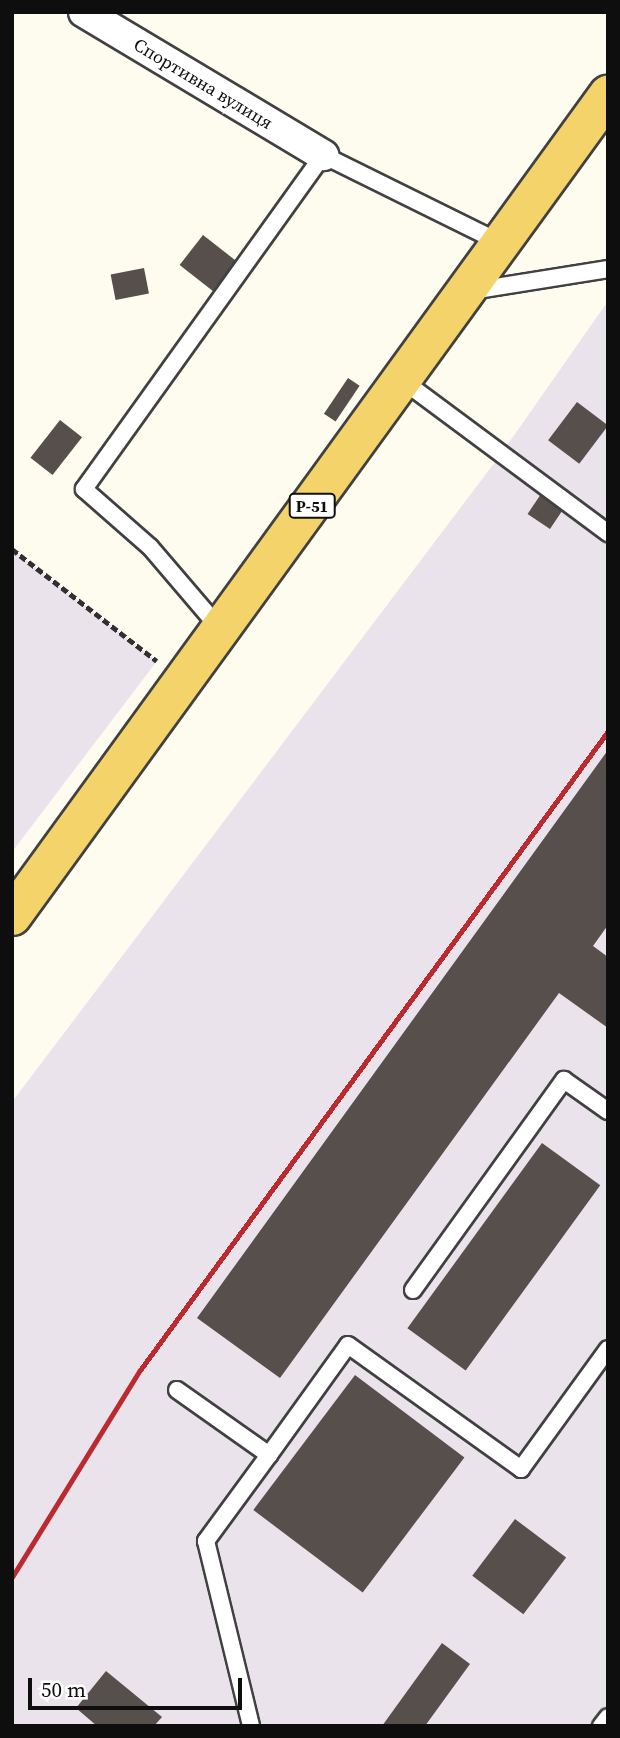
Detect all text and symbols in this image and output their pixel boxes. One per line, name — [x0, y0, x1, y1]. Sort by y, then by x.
street label: Спортивна вулиця — [130, 34, 276, 134]
road number: Р-51 — [288, 494, 336, 519]
scale bar — [32, 1664, 245, 1708]
text: 50 m — [41, 1675, 86, 1704]

